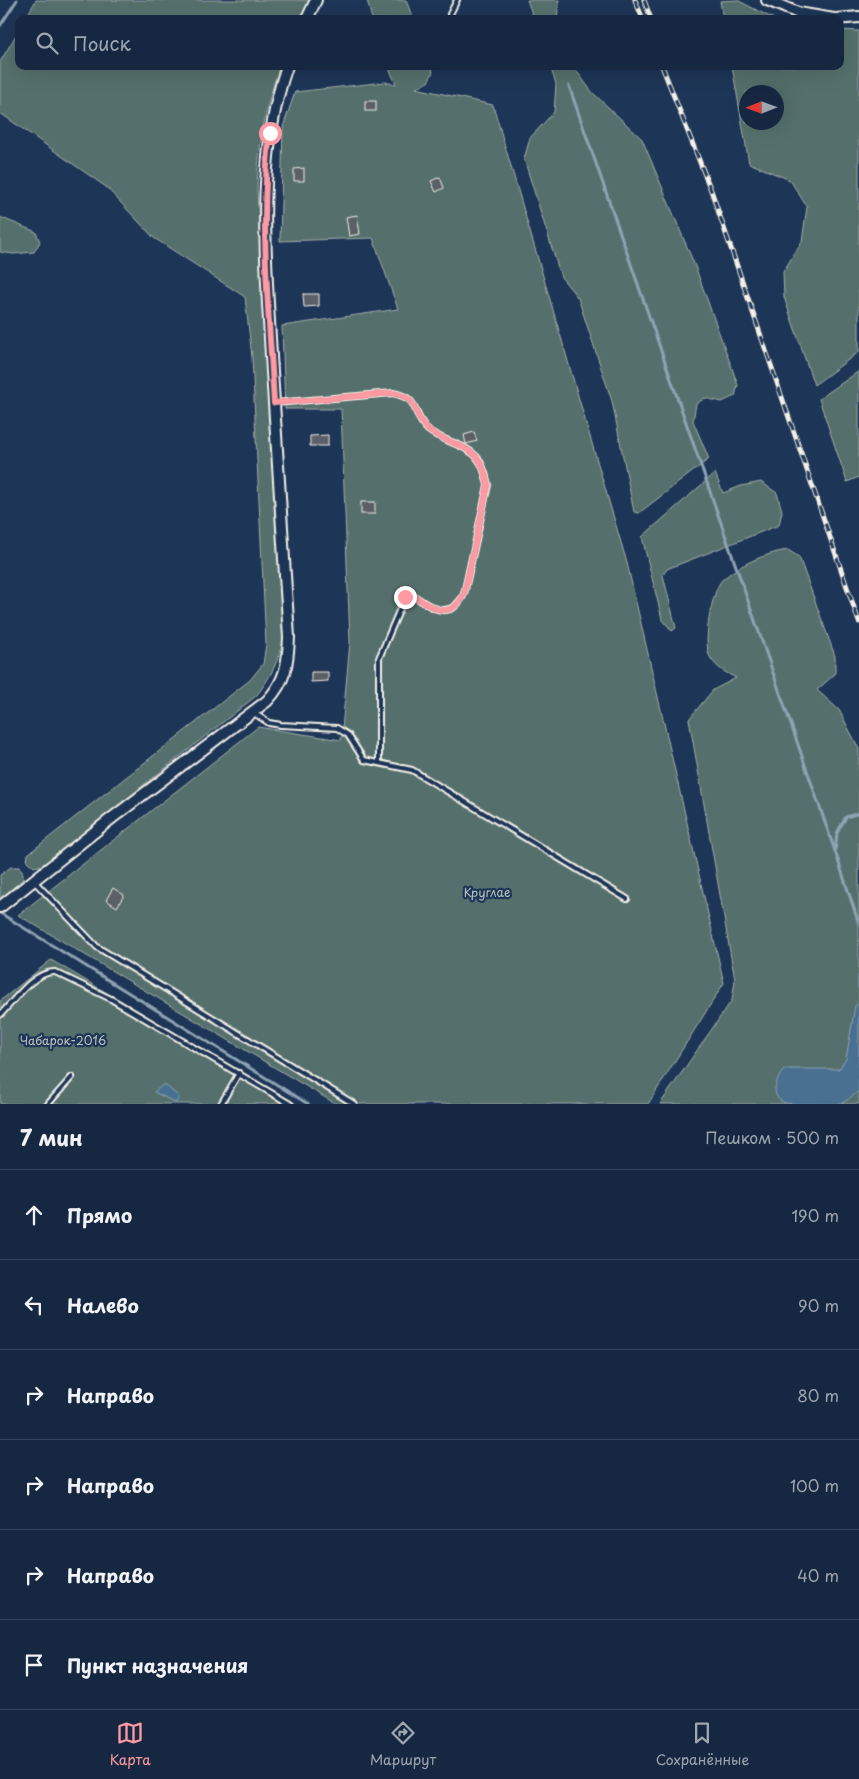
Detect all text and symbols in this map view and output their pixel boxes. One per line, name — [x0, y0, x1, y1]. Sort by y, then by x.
search box — [15, 15, 844, 70]
icon: search — [33, 29, 61, 57]
text: Поиск — [73, 29, 131, 57]
north arrow — [739, 85, 784, 130]
route start — [259, 122, 282, 145]
route end — [394, 586, 417, 609]
park label: Круглае — [464, 883, 510, 901]
park label: Чабарок-2016 — [20, 1031, 106, 1049]
text: 7 мин — [20, 1121, 83, 1153]
text: Пешком · 500 m — [705, 1125, 839, 1149]
icon: ahead — [20, 1201, 48, 1229]
text: Прямо — [67, 1201, 132, 1229]
text: 190 m — [791, 1203, 839, 1227]
icon: left — [20, 1291, 48, 1319]
text: Налево — [67, 1291, 139, 1319]
text: 90 m — [798, 1293, 839, 1317]
icon: right — [20, 1381, 48, 1409]
text: Направо — [67, 1381, 154, 1409]
text: 80 m — [797, 1383, 839, 1407]
icon: right — [20, 1471, 48, 1499]
text: Направо — [67, 1471, 154, 1499]
text: 100 m — [790, 1473, 839, 1497]
icon: right — [20, 1561, 48, 1589]
text: Направо — [67, 1561, 154, 1589]
text: 40 m — [797, 1563, 839, 1587]
icon: arrive — [20, 1651, 48, 1679]
text: Пункт назначения — [67, 1651, 248, 1679]
tab: Карта — [110, 1719, 151, 1770]
tab: Маршрут — [370, 1719, 436, 1770]
tab: Сохранённые — [656, 1719, 749, 1770]

